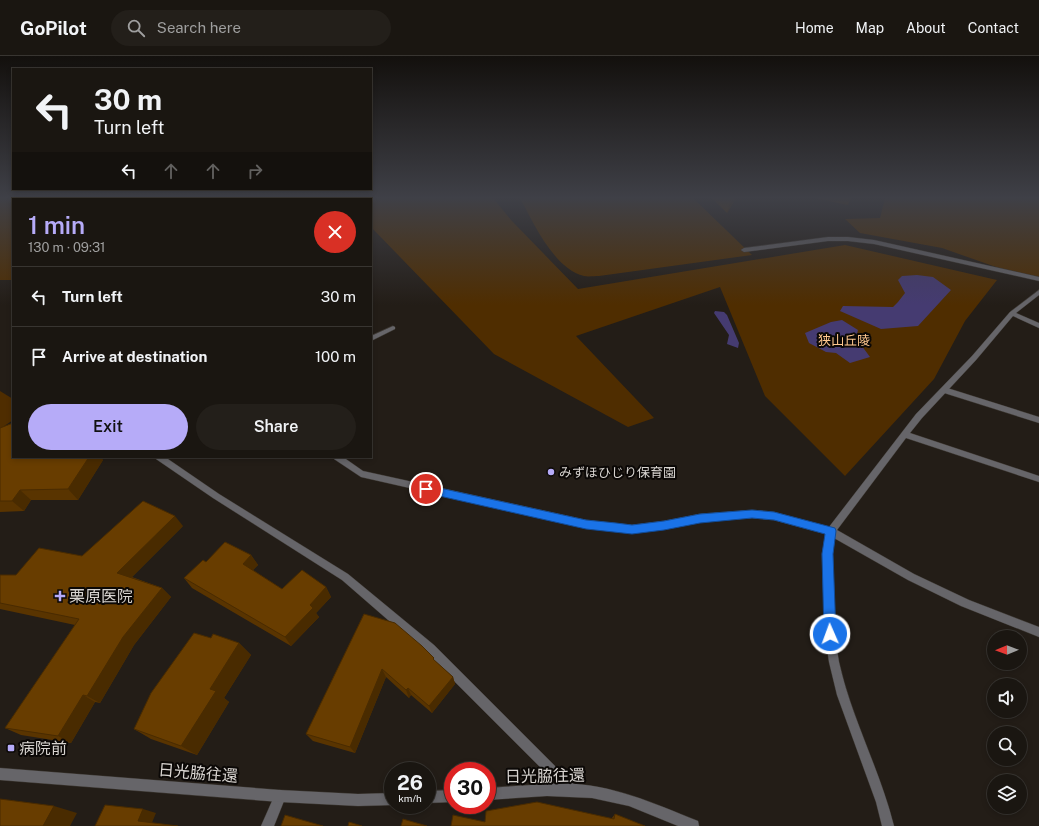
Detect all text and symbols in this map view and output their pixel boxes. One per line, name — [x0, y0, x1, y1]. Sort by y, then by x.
search box — [111, 10, 391, 46]
text: GoPilot — [20, 17, 87, 39]
icon: search — [125, 17, 147, 39]
text: Search here — [157, 19, 241, 36]
text: Home — [795, 20, 834, 36]
text: Map — [856, 20, 884, 36]
text: About — [906, 20, 946, 36]
text: Contact — [968, 20, 1019, 36]
text: 30 m — [94, 83, 162, 116]
icon: left — [28, 84, 80, 136]
text: Turn left — [94, 117, 164, 138]
icon: left — [118, 160, 140, 182]
icon: ahead — [160, 160, 182, 182]
icon: ahead — [202, 160, 224, 182]
icon: right — [244, 160, 266, 182]
text: 1 min — [28, 211, 85, 239]
button: close — [314, 211, 356, 253]
text: 130 m · 09:31 — [28, 240, 105, 255]
icon: left — [28, 286, 50, 308]
text: Turn left — [62, 288, 123, 305]
text: 30 m — [321, 288, 356, 305]
park label: 狭山丘陵 — [818, 333, 870, 348]
icon: arrive — [28, 346, 50, 368]
text: Arrive at destination — [62, 348, 207, 365]
text: 100 m — [315, 348, 356, 365]
button: Exit — [28, 404, 188, 450]
button: Share — [196, 404, 356, 450]
place label: みずほひじり保育園 — [559, 465, 676, 480]
marker: みずほひじり保育園 — [546, 467, 556, 477]
pin — [409, 472, 443, 506]
icon: arrive — [415, 478, 437, 500]
place label: 栗原医院 — [69, 587, 133, 606]
marker: 栗原医院 — [54, 590, 66, 602]
position arrow — [809, 613, 851, 655]
north arrow — [987, 630, 1027, 670]
map controls — [987, 630, 1027, 814]
button: sound — [987, 678, 1027, 718]
button: search — [987, 726, 1027, 766]
place label: 病院前 — [19, 739, 67, 758]
marker: 病院前 — [6, 743, 16, 753]
street label: 日光脇往還 — [157, 760, 239, 786]
speed limit sign: 30 — [444, 762, 496, 814]
street label: 日光脇往還 — [505, 766, 585, 786]
text: 26 — [397, 771, 423, 795]
button: layers — [987, 774, 1027, 814]
text: km/h — [398, 792, 422, 804]

